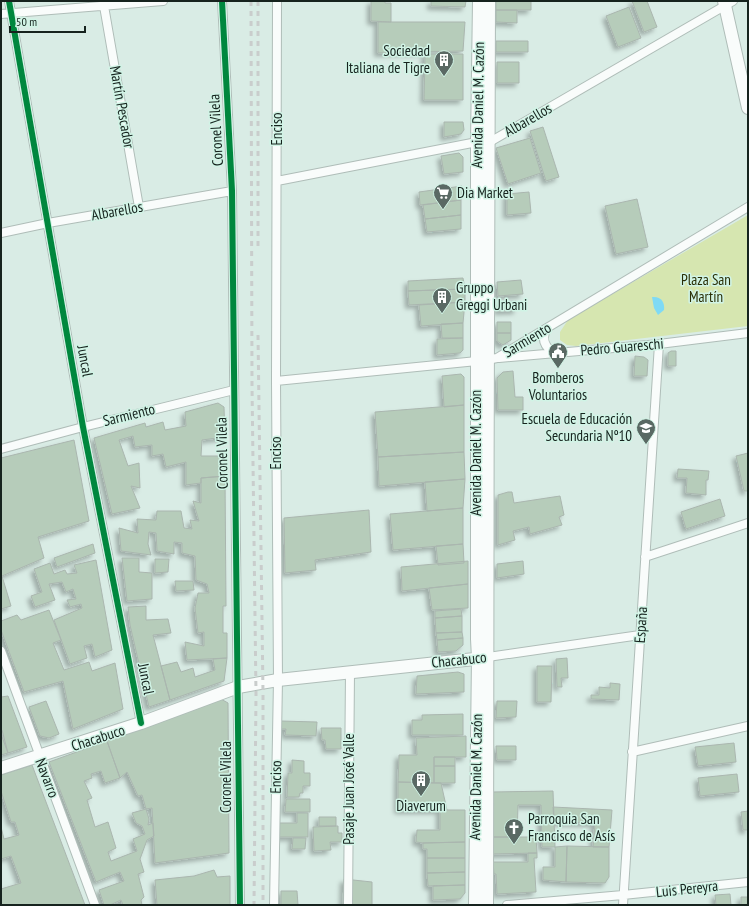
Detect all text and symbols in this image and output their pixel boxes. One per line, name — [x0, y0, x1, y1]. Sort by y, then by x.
scale bar — [10, 8, 85, 34]
text: 50 m — [16, 14, 37, 29]
place label: Sociedad Italiana de Tigre — [346, 41, 430, 77]
street label: Avenida Daniel M. Cazón — [467, 42, 488, 168]
building icon: Sociedad Italiana de Tigre — [433, 49, 455, 77]
street label: Martín Pescador — [106, 64, 139, 150]
street label: Coronel Vilela — [204, 94, 227, 166]
street label: Albarellos — [501, 98, 555, 141]
street label: Enciso — [267, 112, 286, 146]
supermarket icon: Dia Market — [432, 182, 454, 210]
place label: Dia Market — [457, 183, 513, 202]
street label: Albarellos — [90, 197, 144, 224]
park label: Plaza San Martín — [681, 270, 731, 306]
place label: Gruppo Greggi Urbani — [456, 278, 527, 314]
building icon: Gruppo Greggi Urbani — [431, 286, 453, 314]
street label: Sarmiento — [499, 318, 554, 361]
street label: Pedro Guareschi — [580, 333, 664, 360]
public building icon: Bomberos Voluntarios — [547, 341, 569, 369]
street label: Juncal — [73, 343, 98, 379]
place label: Bomberos Voluntarios — [528, 368, 587, 404]
street label: Avenida Daniel M. Cazón — [466, 390, 485, 516]
street label: Sarmiento — [101, 399, 157, 430]
place label: Escuela de Educación Secundaria Nº10 — [521, 409, 632, 445]
street label: Coronel Vilela — [211, 417, 232, 489]
school or university icon: Escuela de Educación Secundaria Nº10 — [635, 417, 657, 445]
street label: Enciso — [266, 436, 285, 470]
street label: España — [630, 606, 651, 644]
street label: Chacabuco — [430, 647, 487, 672]
street label: Juncal — [134, 661, 159, 697]
street label: Avenida Daniel M. Cazón — [465, 714, 486, 840]
street label: Chacabuco — [69, 720, 127, 755]
street label: Pasaje Juan José Valle — [339, 733, 358, 845]
street label: Coronel Vilela — [216, 741, 235, 813]
street label: Navarro — [31, 755, 64, 800]
street label: Enciso — [266, 760, 285, 794]
building icon: Diaverum — [410, 769, 432, 797]
place label: Diaverum — [396, 796, 446, 815]
place label: Parroquia San Francisco de Asís — [528, 809, 615, 845]
church icon: Parroquia San Francisco de Asís — [503, 817, 525, 845]
street label: Luis Pereyra — [655, 876, 719, 901]

